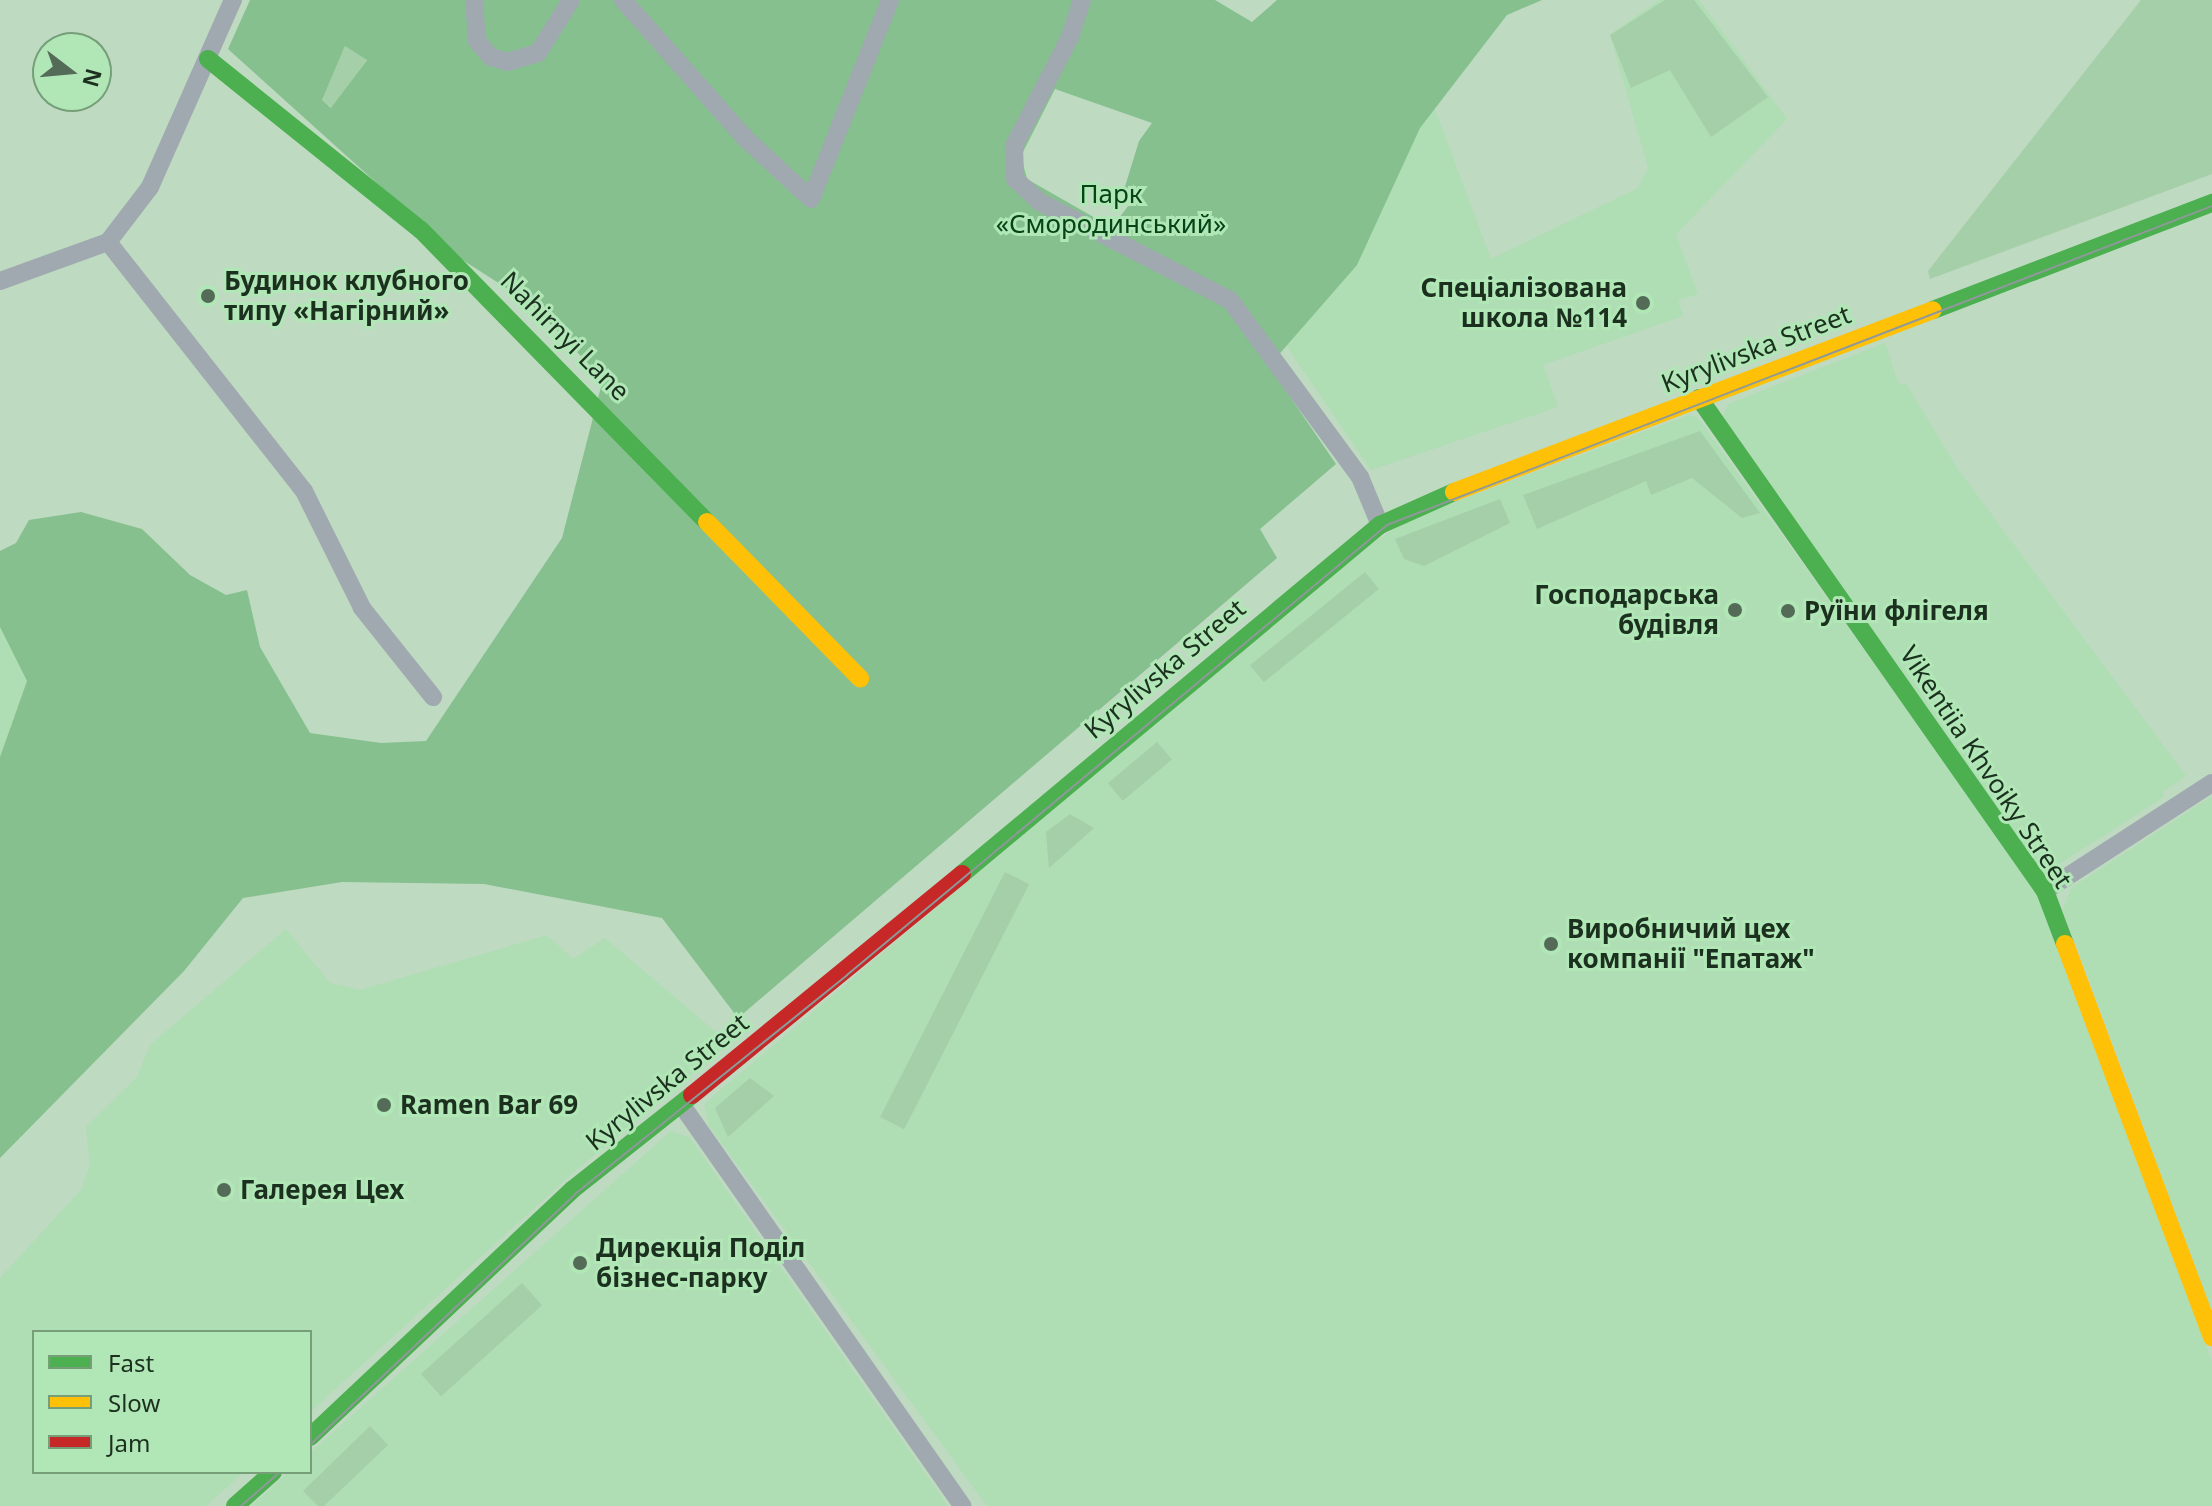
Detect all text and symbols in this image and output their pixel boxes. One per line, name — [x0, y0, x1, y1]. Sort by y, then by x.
north arrow — [32, 32, 112, 112]
text: N — [76, 65, 110, 91]
park label: Парк «Смородинський» — [996, 178, 1226, 240]
place label: Будинок клубного типу «Нагірний» — [224, 265, 469, 326]
street label: Nahirnyi Lane — [494, 265, 636, 407]
place label: Спеціалізована школа №114 — [1420, 272, 1627, 334]
marker: Будинок клубного типу «Нагірний» — [199, 287, 217, 305]
marker: Спеціалізована школа №114 — [1634, 294, 1652, 312]
street label: Kyrylivska Street — [1657, 299, 1855, 399]
place label: Господарська будівля — [1534, 579, 1719, 640]
street label: Kyrylivska Street — [1078, 593, 1252, 745]
place label: Руїни флігеля — [1804, 595, 1989, 627]
marker: Господарська будівля — [1726, 601, 1744, 619]
marker: Руїни флігеля — [1779, 602, 1797, 620]
street label: Vikentiia Khvoiky Street — [1893, 640, 2079, 894]
place label: Виробничий цех компанії "Епатаж" — [1567, 913, 1815, 974]
marker: Виробничий цех компанії "Епатаж" — [1542, 935, 1560, 953]
street label: Kyrylivska Street — [579, 1007, 755, 1157]
place label: Ramen Bar 69 — [400, 1089, 578, 1121]
marker: Ramen Bar 69 — [375, 1096, 393, 1114]
place label: Галерея Цех — [240, 1174, 404, 1206]
marker: Галерея Цех — [215, 1181, 233, 1199]
place label: Дирекція Поділ бізнес-парку — [596, 1232, 805, 1294]
marker: Дирекція Поділ бізнес-парку — [571, 1254, 589, 1272]
legend — [32, 1330, 312, 1474]
text: Fast — [108, 1346, 154, 1379]
text: Slow — [108, 1386, 160, 1419]
text: Jam — [108, 1426, 150, 1459]

